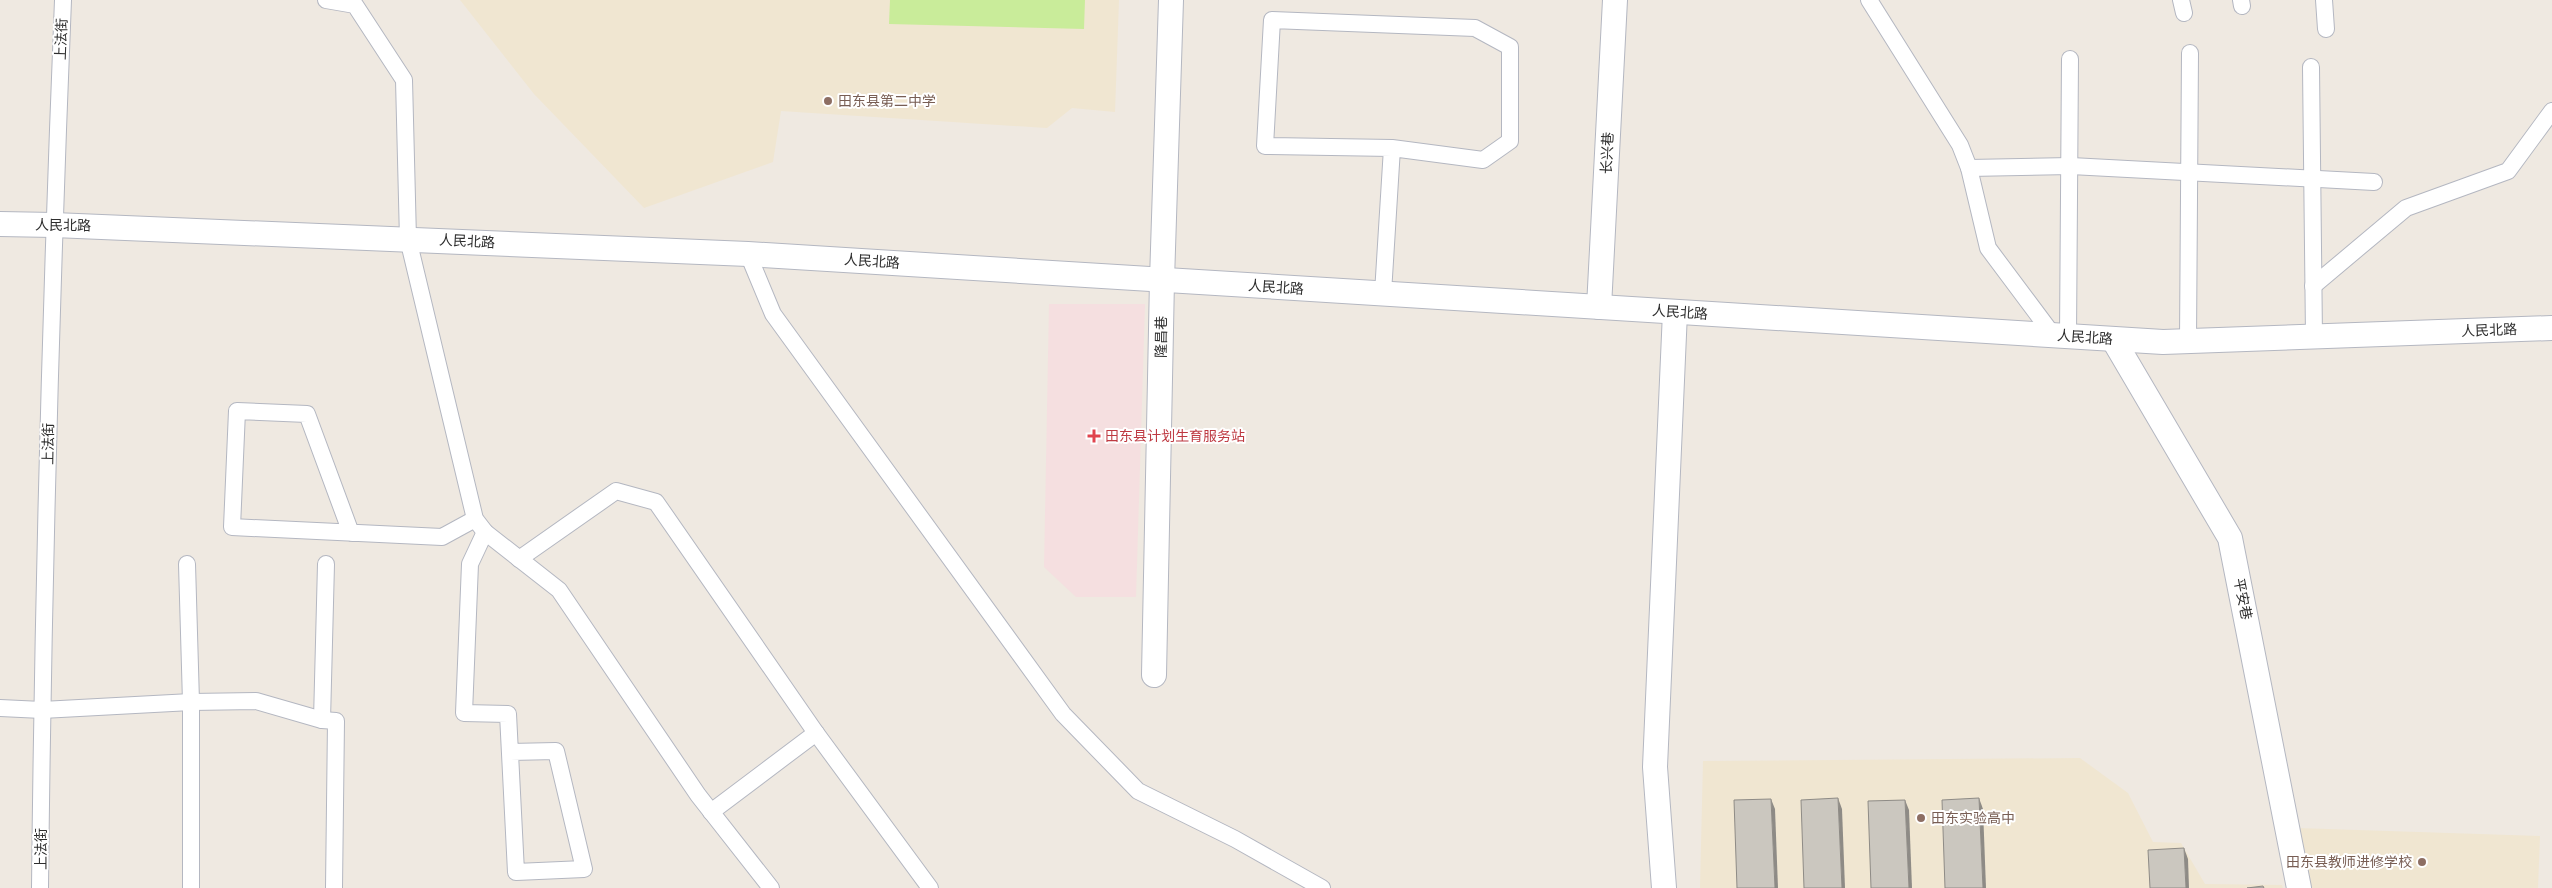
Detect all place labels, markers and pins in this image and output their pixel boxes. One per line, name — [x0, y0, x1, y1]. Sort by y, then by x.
place label: 田东县第二中学 — [838, 91, 936, 111]
marker: 田东县第二中学 — [822, 95, 834, 107]
place label: 田东县计划生育服务站 — [1105, 426, 1245, 446]
marker: 田东县计划生育服务站 — [1087, 429, 1101, 443]
place label: 田东实验高中 — [1931, 808, 2015, 828]
marker: 田东实验高中 — [1915, 812, 1927, 824]
place label: 田东县教师进修学校 — [2286, 852, 2412, 872]
marker: 田东县教师进修学校 — [2416, 856, 2428, 868]

